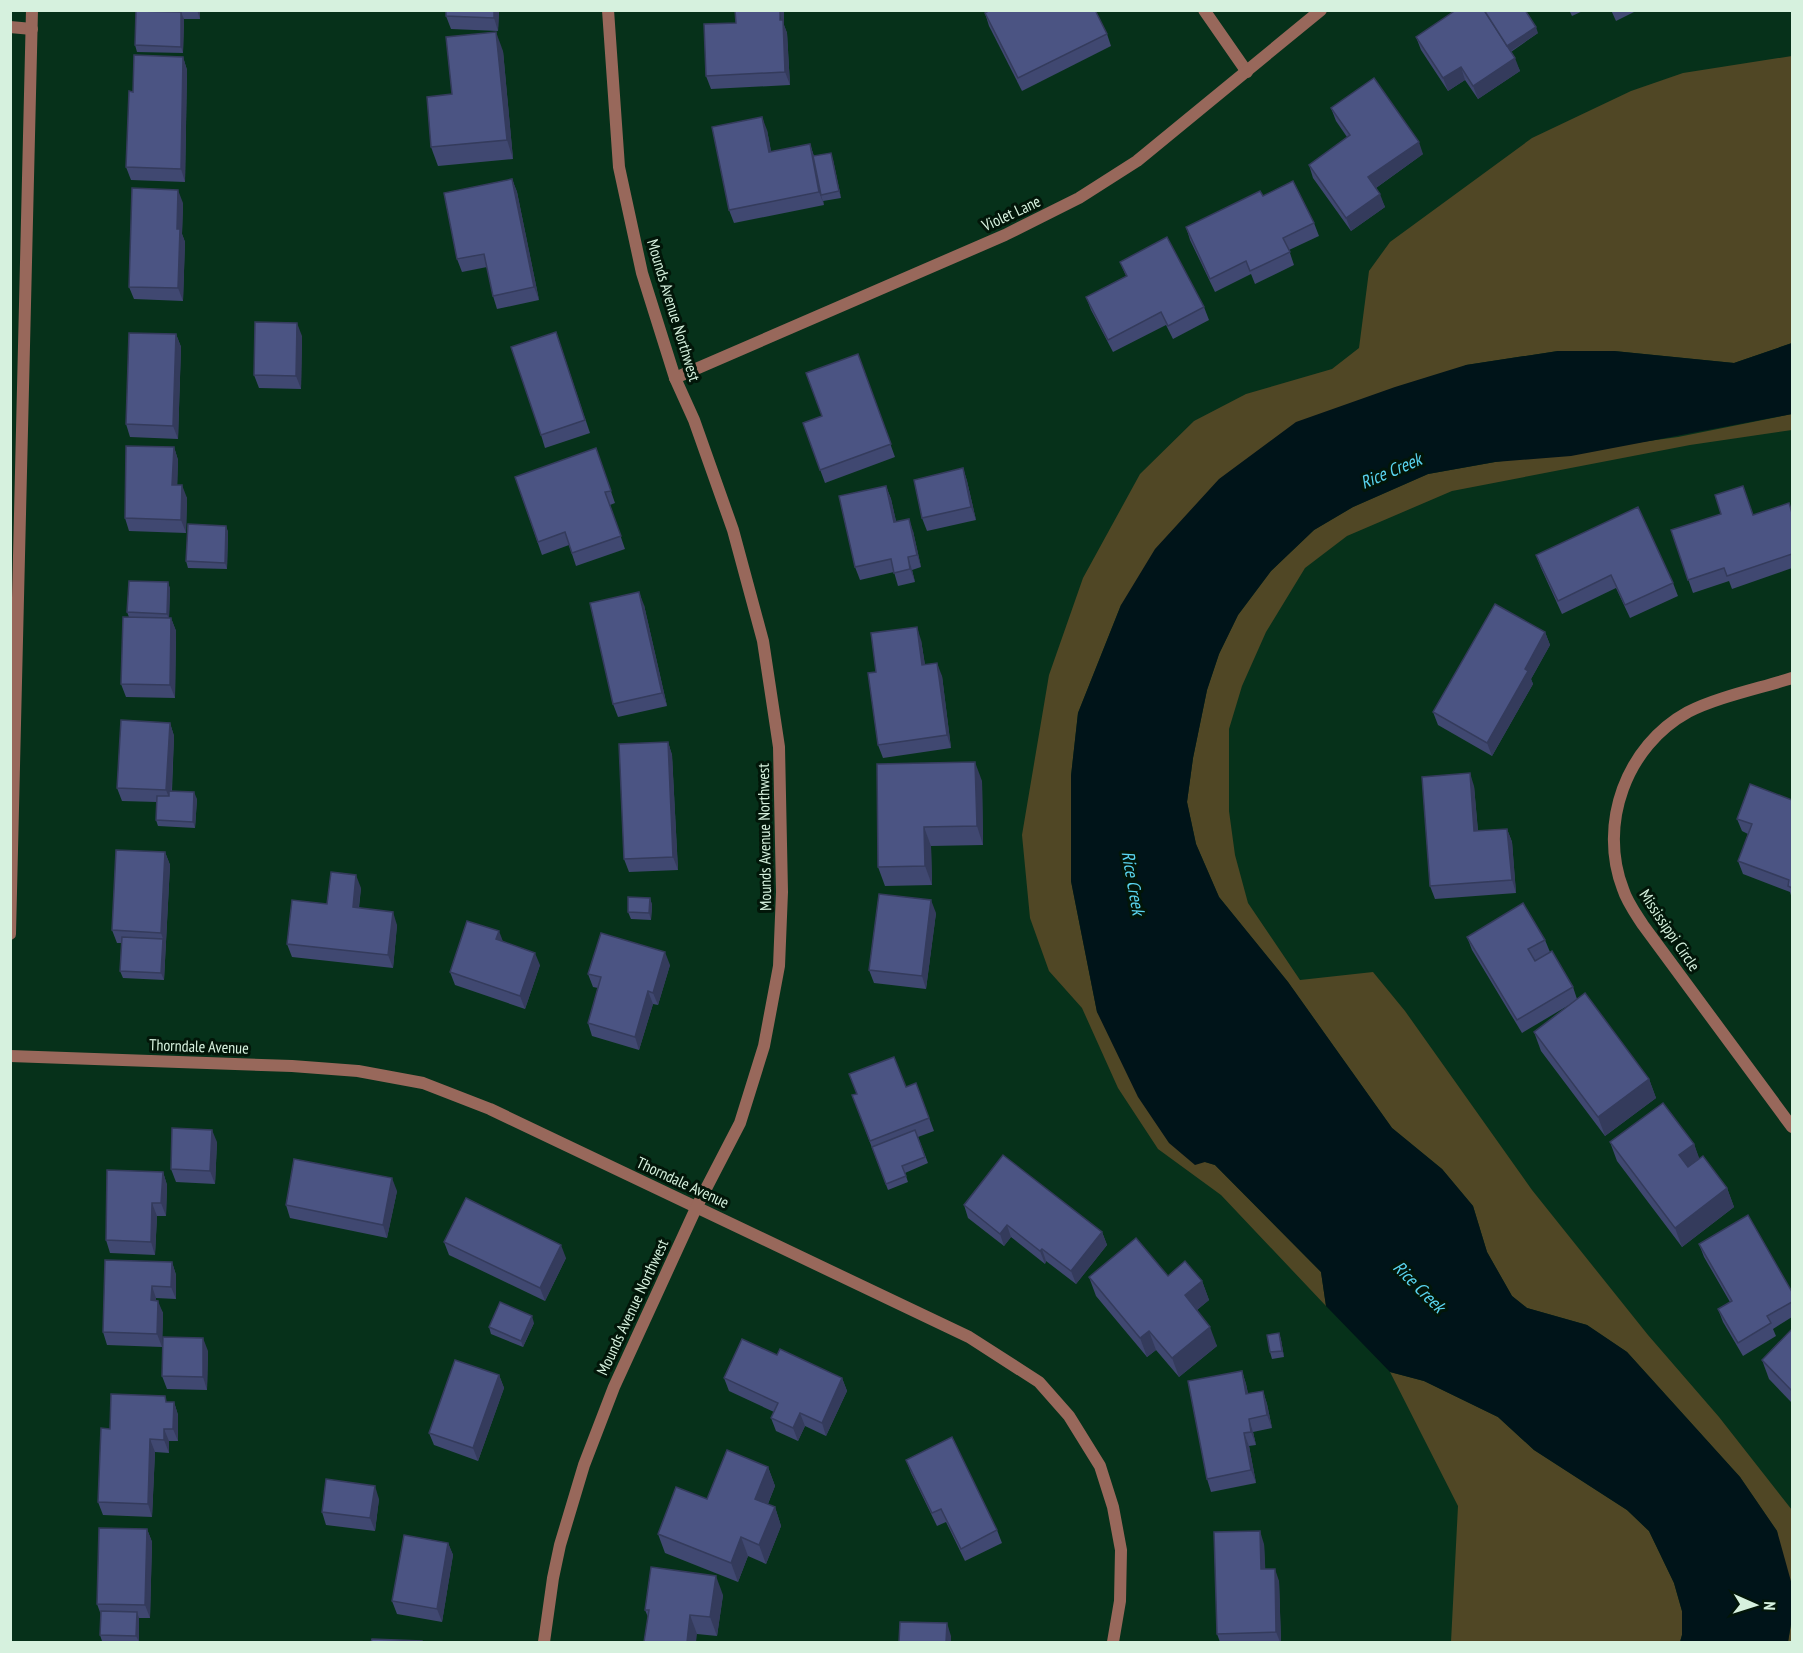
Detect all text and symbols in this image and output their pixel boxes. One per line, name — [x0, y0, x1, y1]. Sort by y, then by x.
street label: Violet Lane — [978, 191, 1043, 236]
street label: Mounds Avenue Northwest — [643, 236, 705, 384]
water label: Rice Creek — [1357, 447, 1427, 494]
street label: Mounds Avenue Northwest — [753, 762, 775, 911]
water label: Rice Creek — [1117, 849, 1151, 919]
street label: Mississippi Circle — [1635, 885, 1705, 975]
street label: Thorndale Avenue — [149, 1034, 249, 1058]
street label: Thorndale Avenue — [634, 1152, 732, 1212]
street label: Mounds Avenue Northwest — [592, 1235, 673, 1378]
water label: Rice Creek — [1388, 1256, 1452, 1319]
north arrow — [1725, 1575, 1785, 1635]
text: N — [1760, 1601, 1780, 1611]

